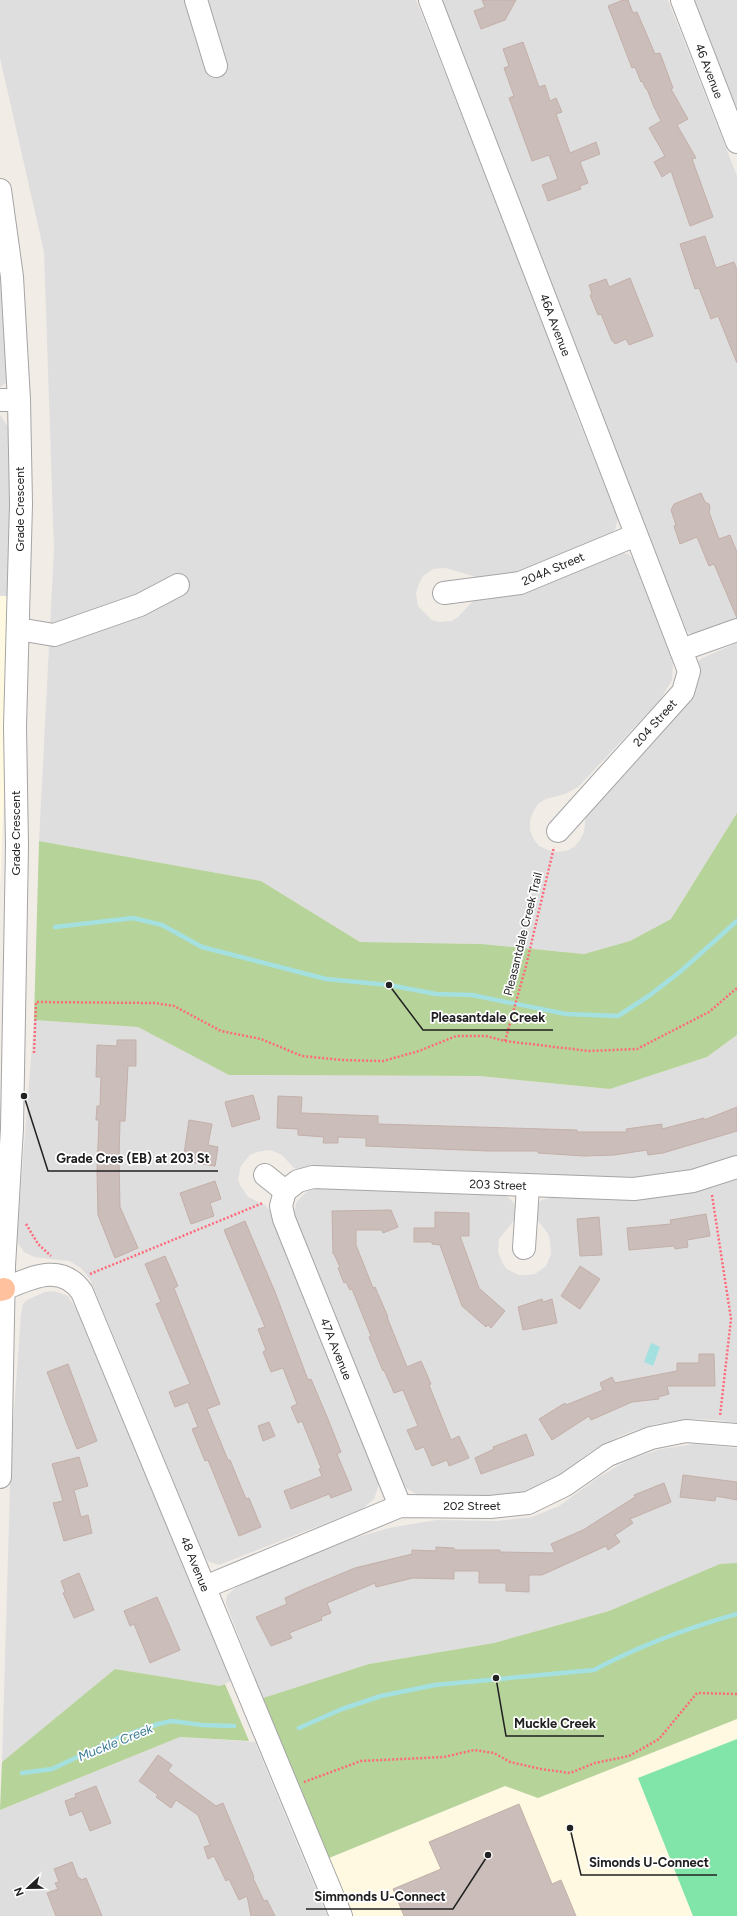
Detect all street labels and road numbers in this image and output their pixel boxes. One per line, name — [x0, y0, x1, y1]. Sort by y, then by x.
street label: 46 Avenue — [692, 42, 726, 101]
street label: 46A Avenue — [537, 292, 574, 359]
street label: Grade Crescent — [13, 466, 27, 551]
street label: 204A Street — [520, 549, 587, 588]
street label: 204 Street — [630, 696, 680, 749]
street label: Grade Crescent — [9, 790, 23, 875]
street label: Pleasantdale Creek Trail — [501, 871, 545, 997]
street label: 203 Street — [469, 1177, 527, 1193]
street label: 47A Avenue — [317, 1316, 355, 1382]
street label: 202 Street — [443, 1499, 501, 1513]
street label: 48 Avenue — [178, 1534, 213, 1594]

